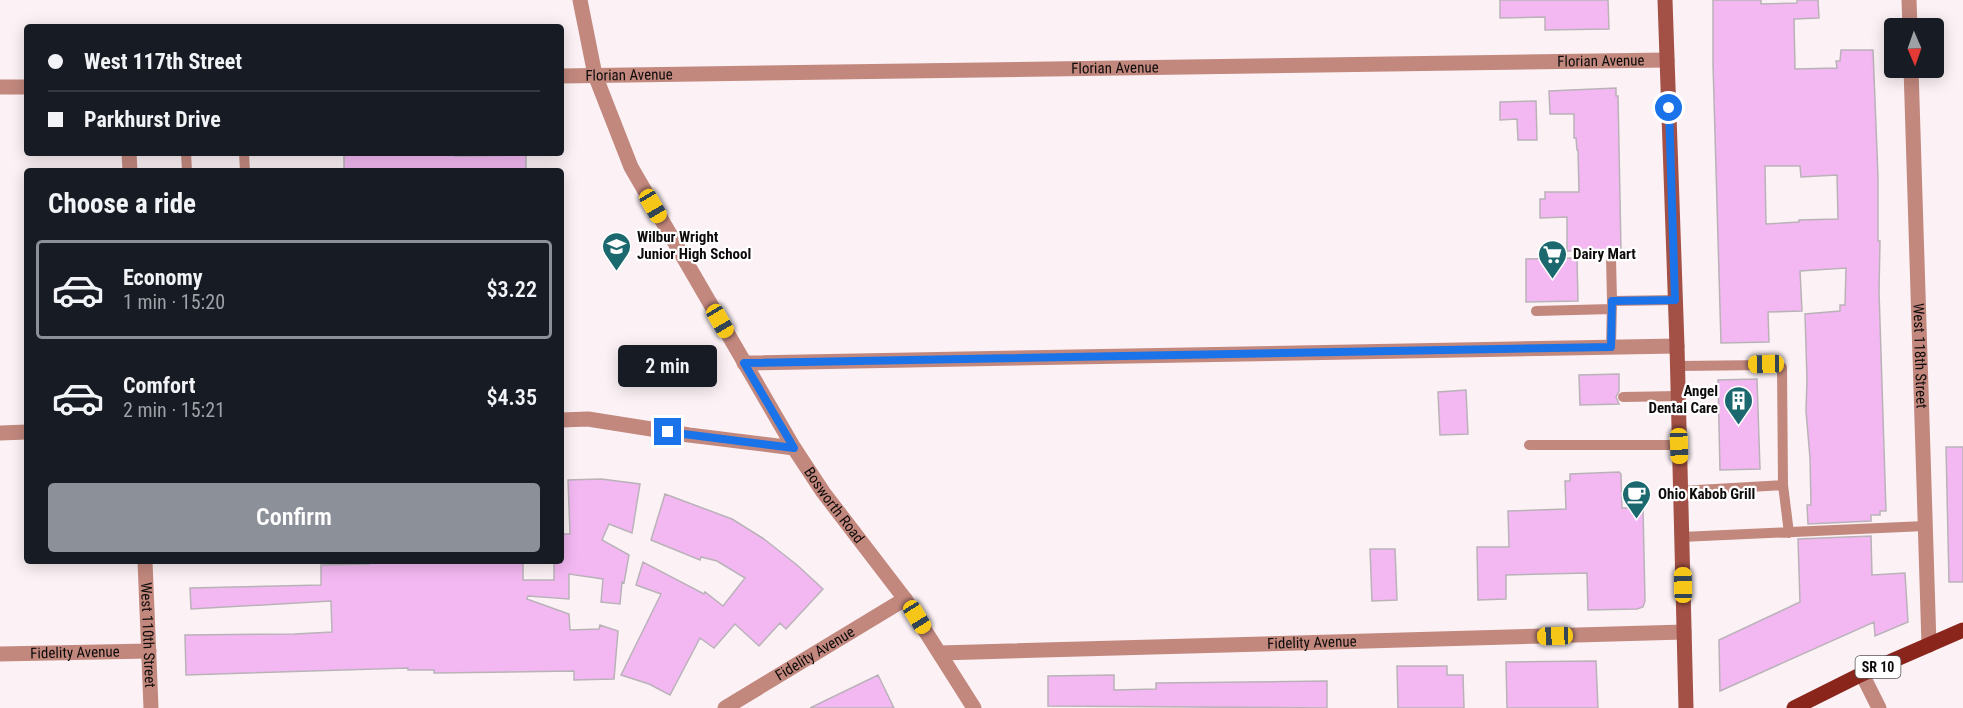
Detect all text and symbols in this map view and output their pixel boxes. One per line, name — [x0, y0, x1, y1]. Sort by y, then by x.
north arrow — [1884, 18, 1944, 78]
map controls — [1884, 18, 1944, 78]
text: West 117th Street — [84, 49, 242, 74]
street label: Florian Avenue — [1557, 51, 1645, 71]
street label: Florian Avenue — [1071, 58, 1159, 78]
street label: Florian Avenue — [585, 65, 673, 85]
route start — [1655, 94, 1682, 121]
text: Parkhurst Drive — [84, 107, 221, 132]
car — [636, 186, 670, 226]
text: Choose a ride — [48, 188, 196, 220]
place label: Wilbur Wright Junior High School — [637, 228, 751, 263]
school or university icon: Wilbur Wright Junior High School — [600, 230, 632, 272]
supermarket icon: Dairy Mart — [1536, 238, 1568, 280]
place label: Dairy Mart — [1573, 245, 1636, 263]
icon: car — [51, 263, 105, 317]
text: Economy — [123, 265, 203, 290]
text: $3.22 — [486, 277, 537, 302]
text: 1 min · 15:20 — [123, 290, 225, 314]
car — [703, 301, 737, 341]
street label: West 118th Street — [1909, 303, 1931, 409]
callout: 2 min — [618, 345, 718, 387]
text: 2 min — [645, 354, 690, 378]
car — [1748, 355, 1784, 373]
icon: car — [51, 371, 105, 425]
text: Comfort — [123, 373, 196, 398]
place label: Angel Dental Care — [1648, 382, 1718, 417]
building icon: Angel Dental Care — [1723, 384, 1755, 426]
text: $4.35 — [486, 385, 537, 410]
text: 2 min · 15:21 — [123, 398, 225, 422]
route end — [654, 418, 681, 445]
car — [1669, 428, 1689, 464]
street label: Bosworth Road — [800, 464, 868, 547]
cafe icon: Ohio Kabob Grill — [1621, 478, 1653, 520]
button: Confirm — [48, 483, 540, 552]
place label: Ohio Kabob Grill — [1658, 485, 1755, 503]
car — [1674, 567, 1692, 603]
street label: West 110th Street — [137, 582, 159, 688]
car — [900, 597, 934, 637]
street label: Fidelity Avenue — [772, 623, 858, 684]
car — [1537, 626, 1573, 646]
street label: Fidelity Avenue — [1267, 632, 1357, 653]
street label: Fidelity Avenue — [30, 643, 120, 662]
road number: SR 10 — [1856, 656, 1900, 678]

